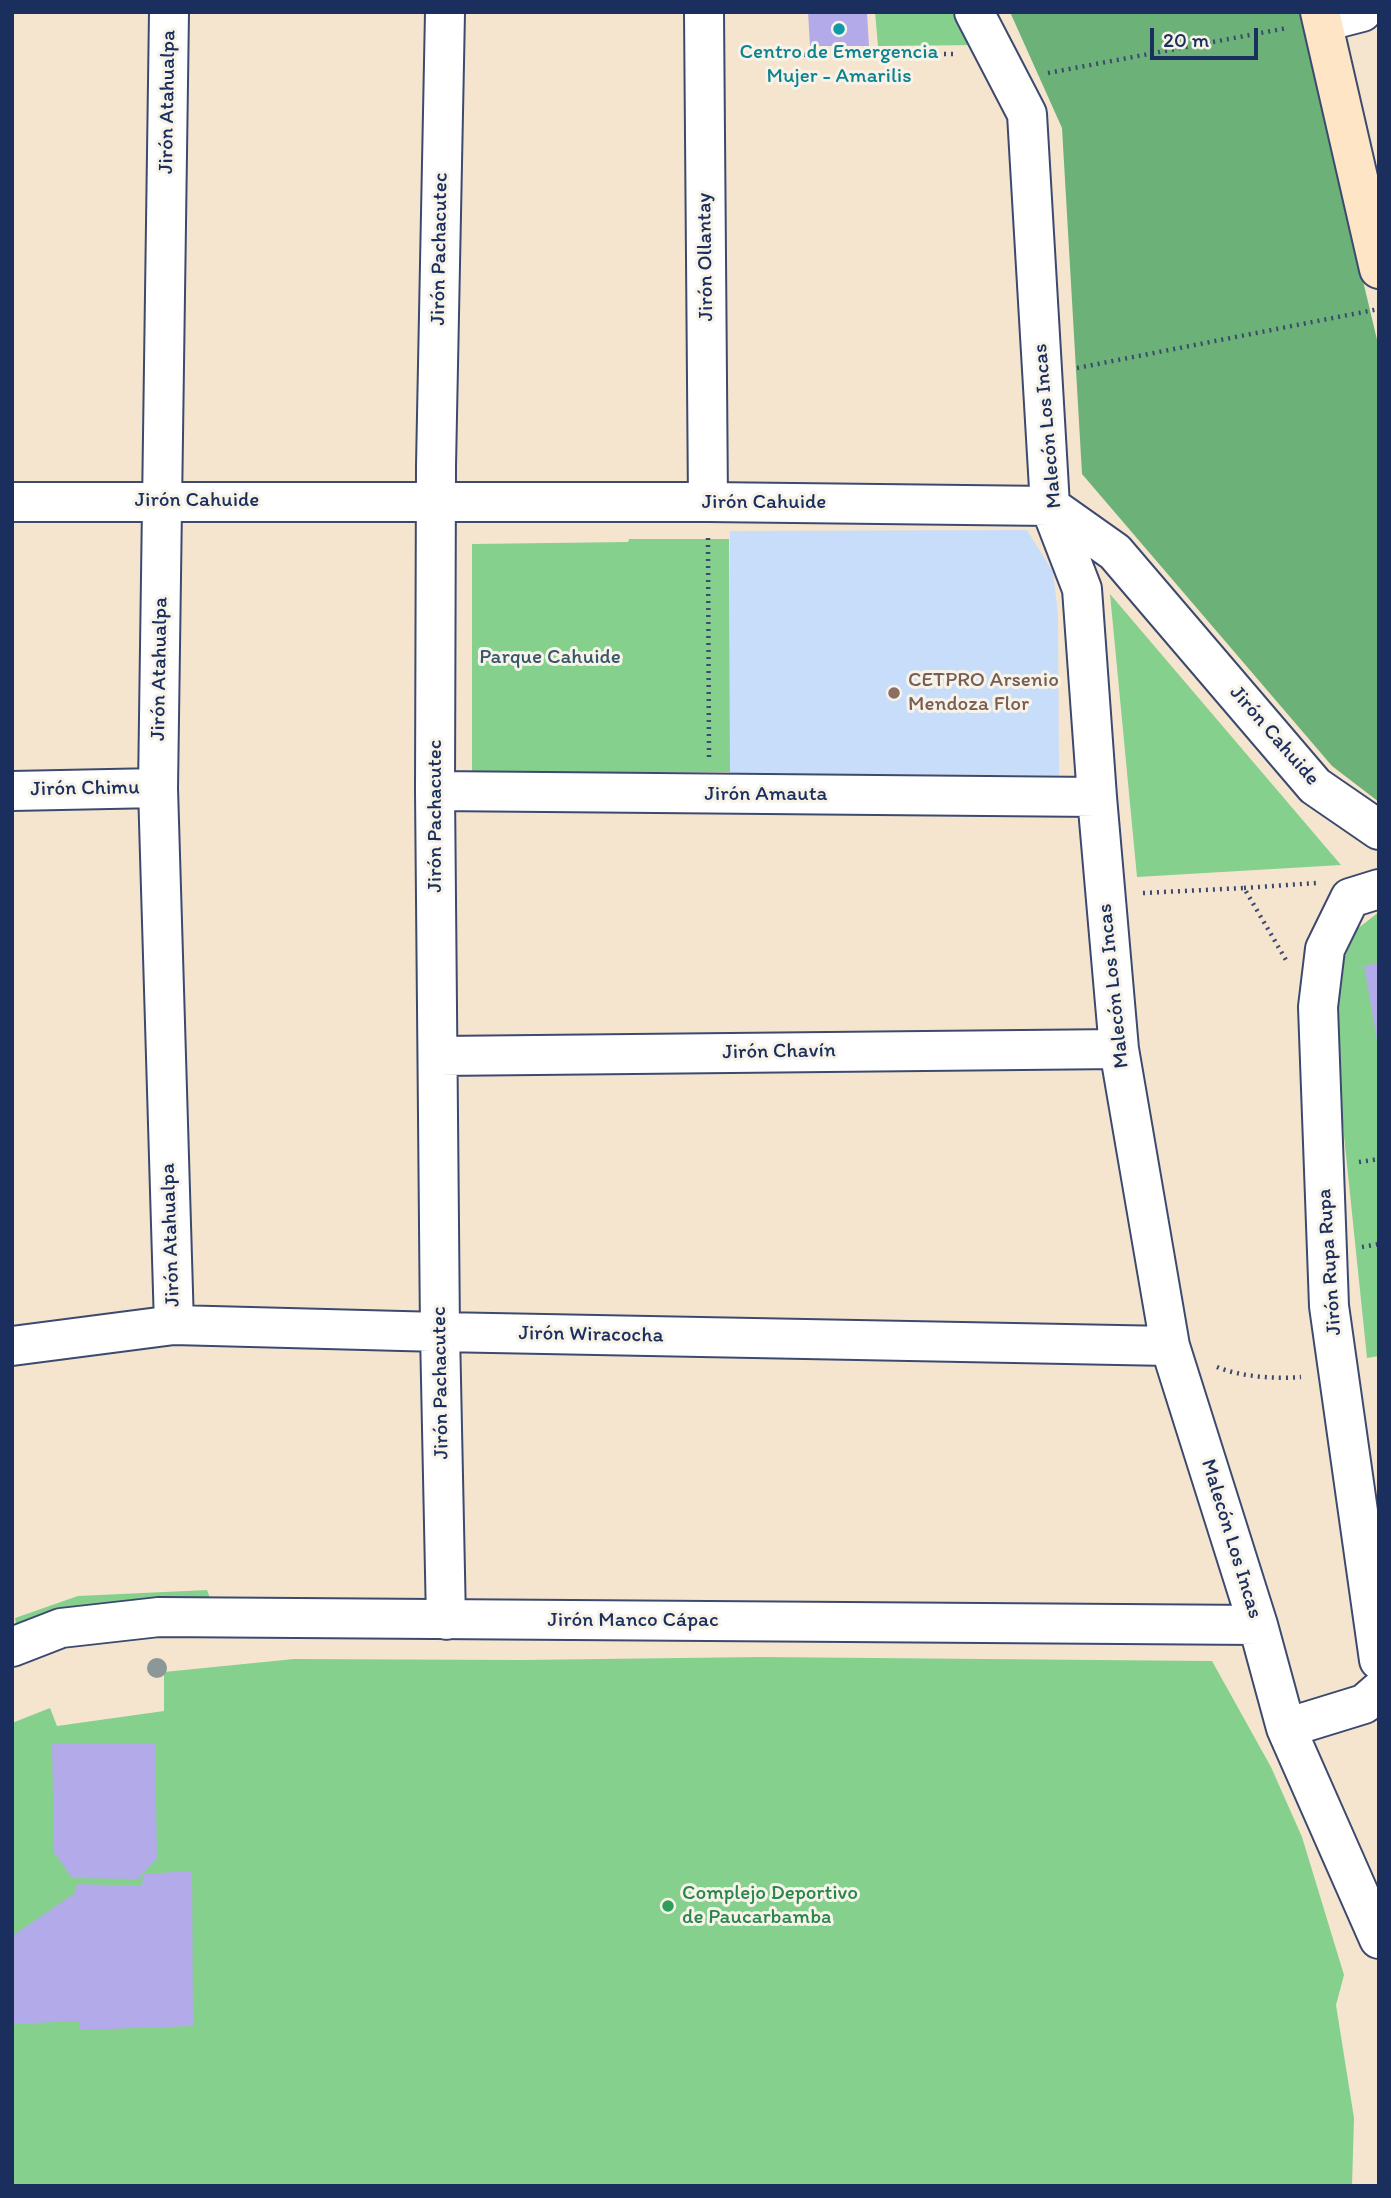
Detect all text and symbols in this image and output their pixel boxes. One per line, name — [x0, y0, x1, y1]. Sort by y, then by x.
scale bar — [1153, 14, 1262, 58]
marker: Centro de Emergencia Mujer - Amarilis — [831, 21, 847, 37]
text: 20 m — [1163, 27, 1209, 52]
street label: Jirón Atahualpa — [154, 30, 182, 174]
place label: Centro de Emergencia Mujer - Amarilis — [740, 40, 938, 90]
street label: Jirón Pachacutec — [426, 172, 454, 326]
street label: Jirón Ollantay — [692, 192, 720, 322]
street label: Malecón Los Incas — [1028, 343, 1068, 509]
street label: Jirón Cahuide — [135, 488, 259, 514]
street label: Jirón Cahuide — [702, 490, 826, 516]
street label: Jirón Atahualpa — [146, 597, 174, 741]
park label: Parque Cahuide — [479, 645, 621, 671]
place label: CETPRO Arsenio Mendoza Flor — [908, 668, 1059, 718]
street label: Jirón Cahuide — [1224, 681, 1324, 791]
marker: CETPRO Arsenio Mendoza Flor — [886, 685, 902, 701]
street label: Jirón Pachacutec — [423, 740, 449, 892]
street label: Jirón Chimu — [30, 775, 140, 803]
street label: Jirón Amauta — [705, 782, 827, 808]
street label: Malecón Los Incas — [1093, 902, 1135, 1070]
street label: Jirón Chavín — [722, 1038, 836, 1066]
street label: Jirón Atahualpa — [156, 1163, 186, 1307]
street label: Jirón Rupa Rupa — [1312, 1188, 1348, 1336]
street label: Jirón Pachacutec — [427, 1306, 455, 1460]
street label: Jirón Wiracocha — [518, 1321, 664, 1349]
street label: Malecón Los Incas — [1195, 1456, 1267, 1622]
street label: Jirón Manco Cápac — [548, 1608, 718, 1634]
place label: Complejo Deportivo de Paucarbamba — [682, 1881, 858, 1931]
marker: Complejo Deportivo de Paucarbamba — [660, 1898, 676, 1914]

